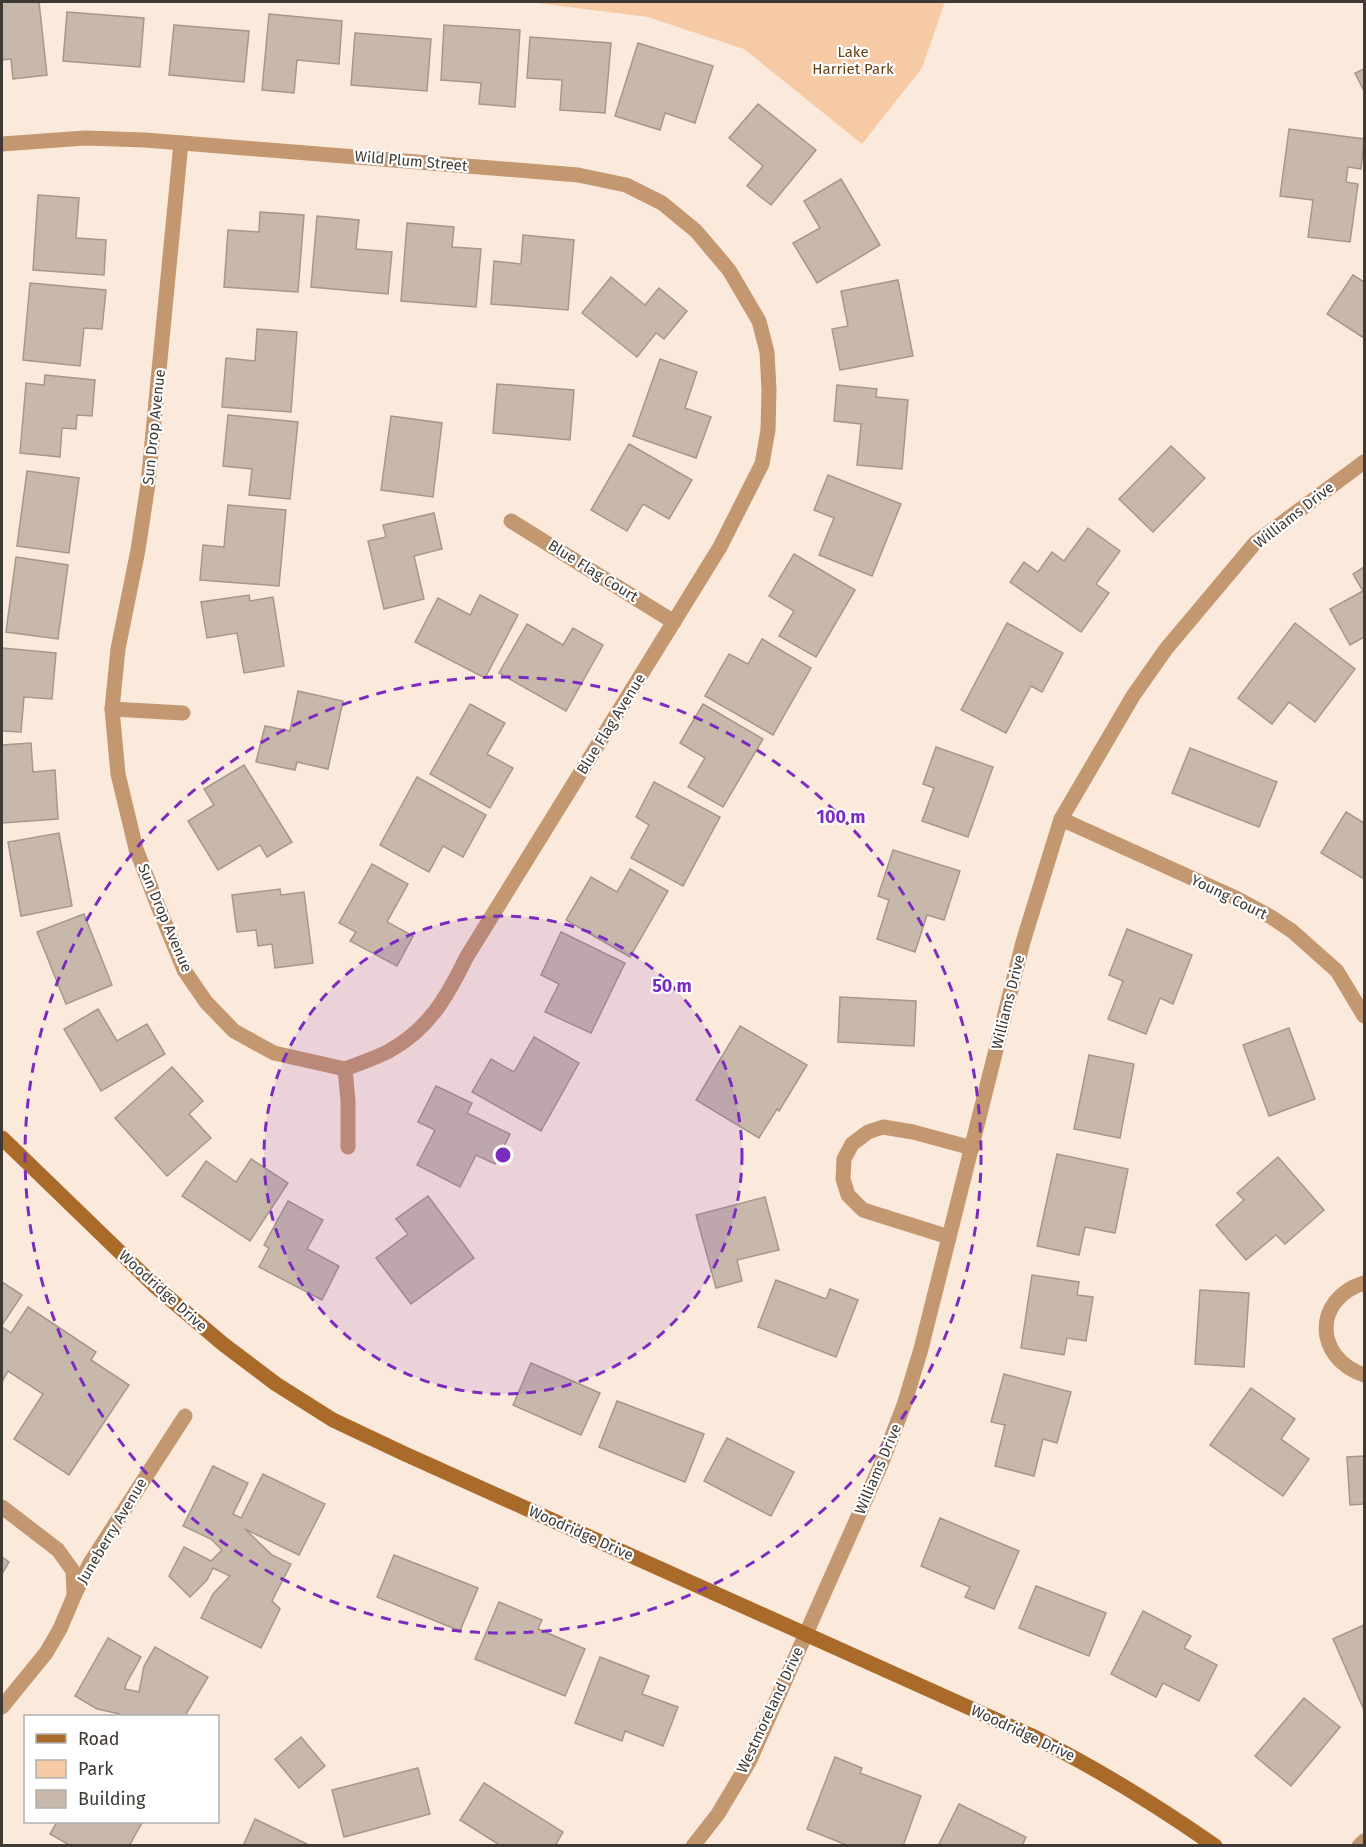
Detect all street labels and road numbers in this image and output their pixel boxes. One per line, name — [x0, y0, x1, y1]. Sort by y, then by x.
street label: Wild Plum Street — [354, 147, 469, 175]
street label: Sun Drop Avenue — [139, 368, 169, 486]
street label: Williams Drive — [1250, 478, 1338, 552]
street label: Blue Flag Court — [545, 536, 642, 606]
street label: Blue Flag Avenue — [573, 670, 649, 778]
street label: Sun Drop Avenue — [134, 861, 196, 975]
street label: Young Court — [1188, 871, 1270, 923]
street label: Williams Drive — [988, 953, 1028, 1051]
street label: Woodridge Drive — [115, 1247, 211, 1335]
street label: Williams Drive — [851, 1421, 905, 1517]
street label: Juneberry Avenue — [73, 1475, 151, 1587]
street label: Woodridge Drive — [526, 1502, 636, 1564]
street label: Westmoreland Drive — [733, 1644, 807, 1776]
street label: Woodridge Drive — [968, 1701, 1078, 1765]

